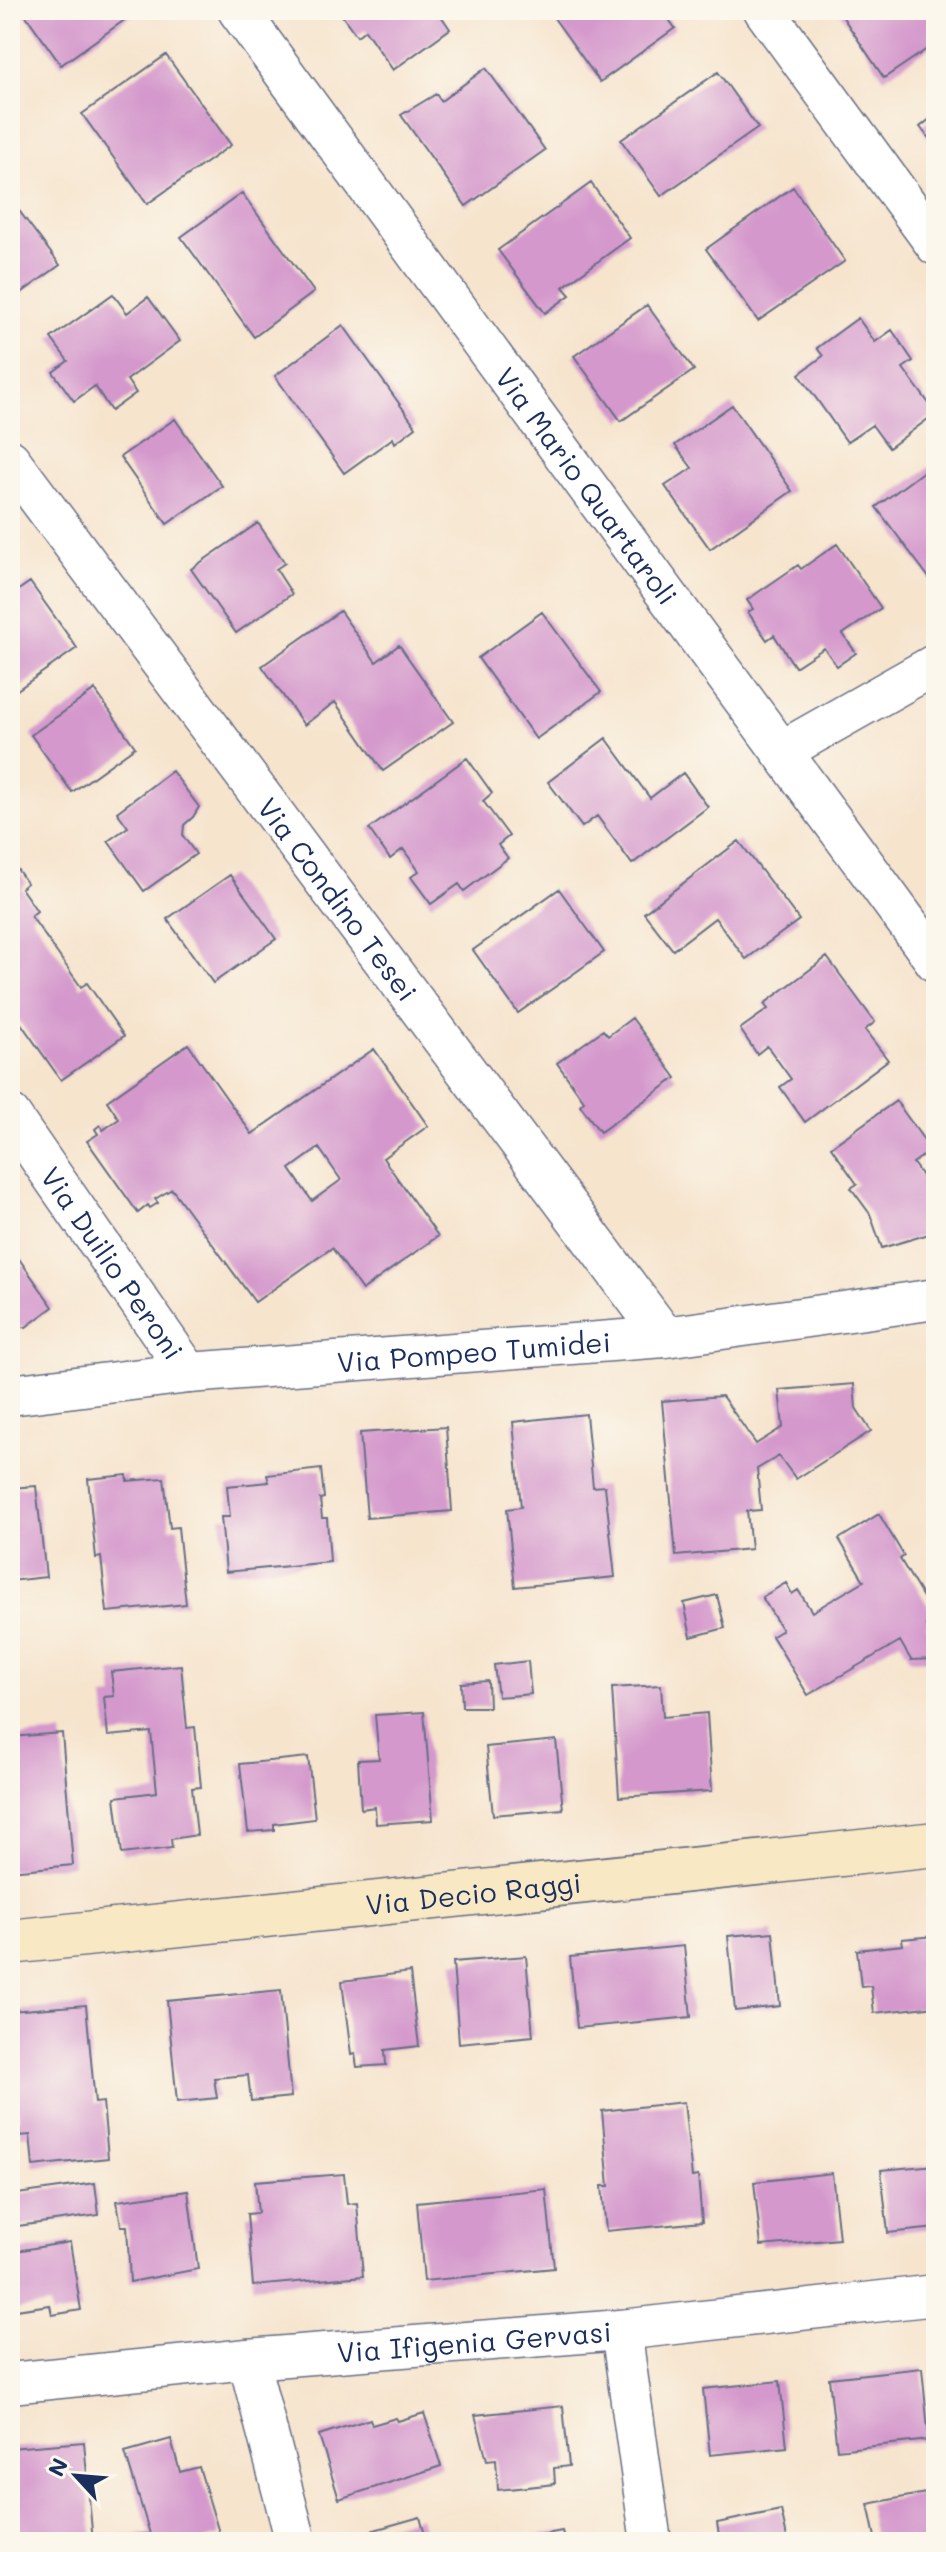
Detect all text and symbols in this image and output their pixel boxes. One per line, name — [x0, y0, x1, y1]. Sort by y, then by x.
street label: Via Mario Quartaroli — [488, 360, 686, 612]
street label: Via Condino Tesei — [250, 790, 426, 1008]
street label: Via Duilio Peroni — [33, 1160, 192, 1366]
street label: Via Pompeo Tumidei — [335, 1323, 612, 1380]
street label: Via Decio Raggi — [364, 1864, 583, 1922]
street label: Via Ifigenia Gervasi — [335, 2313, 613, 2370]
north arrow — [36, 2436, 116, 2516]
text: N — [41, 2453, 74, 2481]

